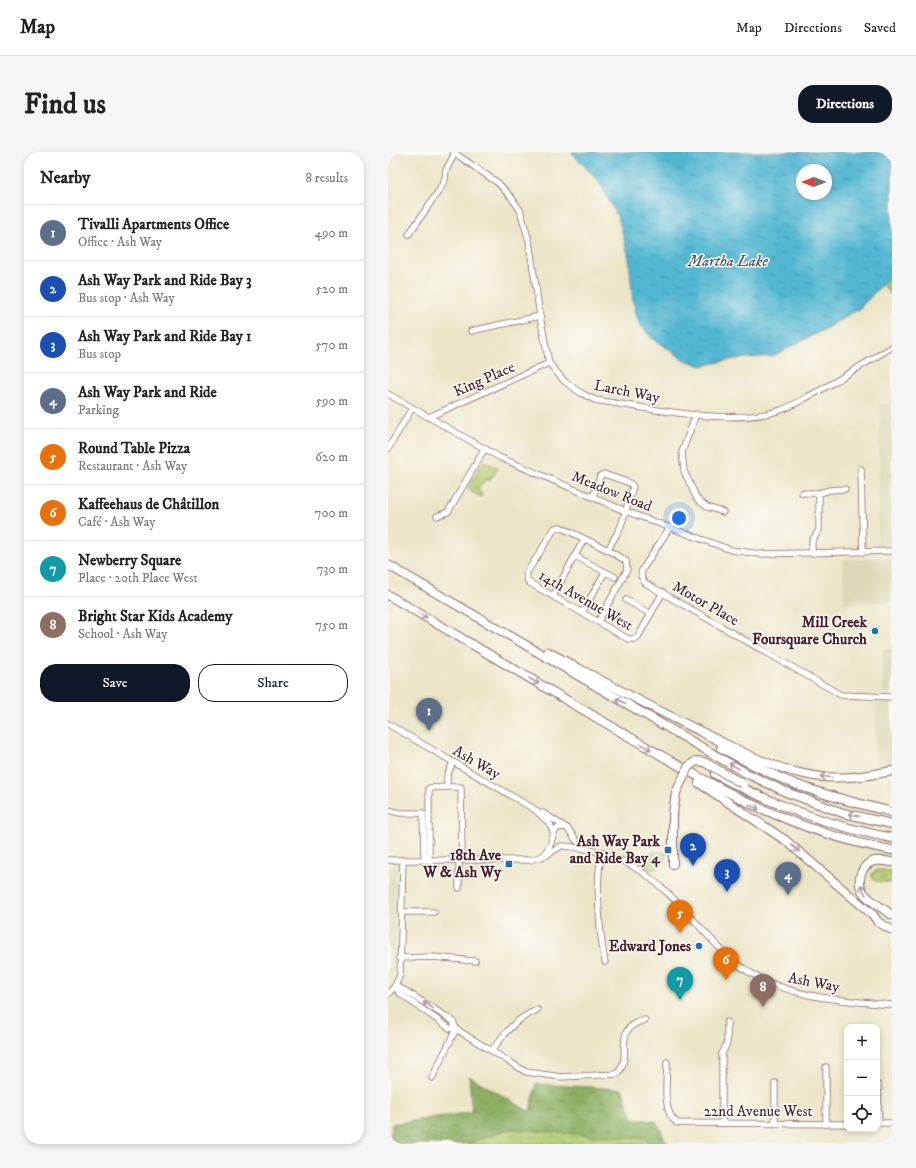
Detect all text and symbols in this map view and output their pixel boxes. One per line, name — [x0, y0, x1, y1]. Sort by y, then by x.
text: Map — [20, 16, 55, 39]
text: Map — [736, 19, 762, 37]
text: Directions — [784, 19, 842, 37]
text: Saved — [864, 19, 896, 37]
button: Directions — [798, 85, 892, 123]
text: Find us — [24, 87, 106, 122]
north arrow — [796, 164, 832, 200]
text: Nearby — [40, 167, 90, 189]
text: 8 results — [306, 170, 348, 186]
text: Tivalli Apartments Office — [78, 215, 229, 234]
text: 1 — [51, 225, 55, 241]
text: 490 m — [314, 225, 348, 241]
text: Office · Ash Way — [78, 234, 162, 250]
water label: Martha Lake — [687, 251, 768, 271]
text: Ash Way Park and Ride Bay 3 — [78, 271, 252, 290]
text: 2 — [50, 281, 56, 297]
text: 520 m — [316, 281, 348, 297]
text: Bus stop · Ash Way — [78, 290, 175, 306]
text: Ash Way Park and Ride Bay 1 — [78, 327, 252, 346]
text: 3 — [51, 337, 55, 353]
text: 570 m — [315, 337, 348, 353]
text: Bus stop — [78, 346, 121, 362]
street label: King Place — [451, 358, 518, 401]
street label: Larch Way — [592, 376, 662, 407]
text: Ash Way Park and Ride — [78, 383, 217, 402]
text: 4 — [49, 393, 57, 409]
text: 590 m — [316, 393, 348, 409]
text: Parking — [78, 402, 119, 418]
text: Round Table Pizza — [78, 439, 190, 458]
text: 5 — [50, 449, 56, 465]
text: 620 m — [315, 449, 348, 465]
text: Restaurant · Ash Way — [78, 458, 187, 474]
street label: Meadow Road — [569, 467, 655, 516]
text: Kaffeehaus de Châtillon — [78, 495, 219, 514]
text: 6 — [50, 505, 56, 521]
text: 700 m — [315, 505, 348, 521]
your location — [669, 508, 689, 528]
text: Café · Ash Way — [78, 514, 155, 530]
text: Newberry Square — [78, 551, 181, 570]
text: 7 — [50, 561, 56, 577]
text: 730 m — [317, 561, 348, 577]
street label: 14th Avenue West — [535, 566, 636, 635]
text: Place · 20th Place West — [78, 570, 198, 586]
street label: Motor Place — [669, 577, 742, 630]
text: Bright Star Kids Academy — [78, 607, 232, 626]
one-way arrow — [416, 612, 428, 620]
place label: Mill Creek Foursquare Church — [752, 613, 868, 650]
text: 8 — [50, 617, 56, 633]
text: 750 m — [315, 617, 348, 633]
text: School · Ash Way — [78, 626, 167, 642]
marker: Mill Creek Foursquare Church — [870, 626, 880, 636]
button: Save — [40, 664, 190, 702]
button: Share — [198, 664, 348, 702]
one-way arrow — [528, 677, 539, 685]
one-way arrow — [615, 697, 627, 705]
pin: 1 — [416, 698, 442, 731]
street label: Ash Way — [450, 741, 505, 784]
one-way arrow — [640, 743, 652, 751]
one-way arrow — [728, 762, 740, 770]
one-way arrow — [819, 773, 832, 780]
one-way arrow — [748, 804, 760, 811]
one-way arrow — [848, 811, 861, 819]
place label: Ash Way Park and Ride Bay 4 — [570, 832, 661, 868]
pin: 2 — [680, 833, 706, 866]
one-way arrow — [789, 843, 800, 852]
marker: Ash Way Park and Ride Bay 4 — [663, 845, 673, 855]
place label: 18th Ave W & Ash Wy — [422, 846, 502, 882]
marker: 18th Ave W & Ash Wy — [504, 859, 514, 869]
pin: 3 — [714, 859, 740, 892]
pin: 4 — [775, 862, 801, 895]
one-way arrow — [859, 884, 866, 896]
pin: 5 — [667, 900, 693, 933]
place label: Edward Jones — [609, 937, 691, 956]
marker: Edward Jones — [694, 941, 704, 951]
pin: 6 — [713, 947, 739, 980]
pin: 7 — [667, 967, 693, 1000]
street label: Ash Way — [787, 968, 842, 997]
pin: 8 — [750, 974, 776, 1007]
one-way arrow — [423, 1001, 434, 1009]
map controls — [844, 1024, 880, 1132]
button: + — [844, 1024, 880, 1060]
button: − — [844, 1060, 880, 1096]
button: locate — [844, 1096, 880, 1132]
street label: 22nd Avenue West — [704, 1102, 813, 1121]

